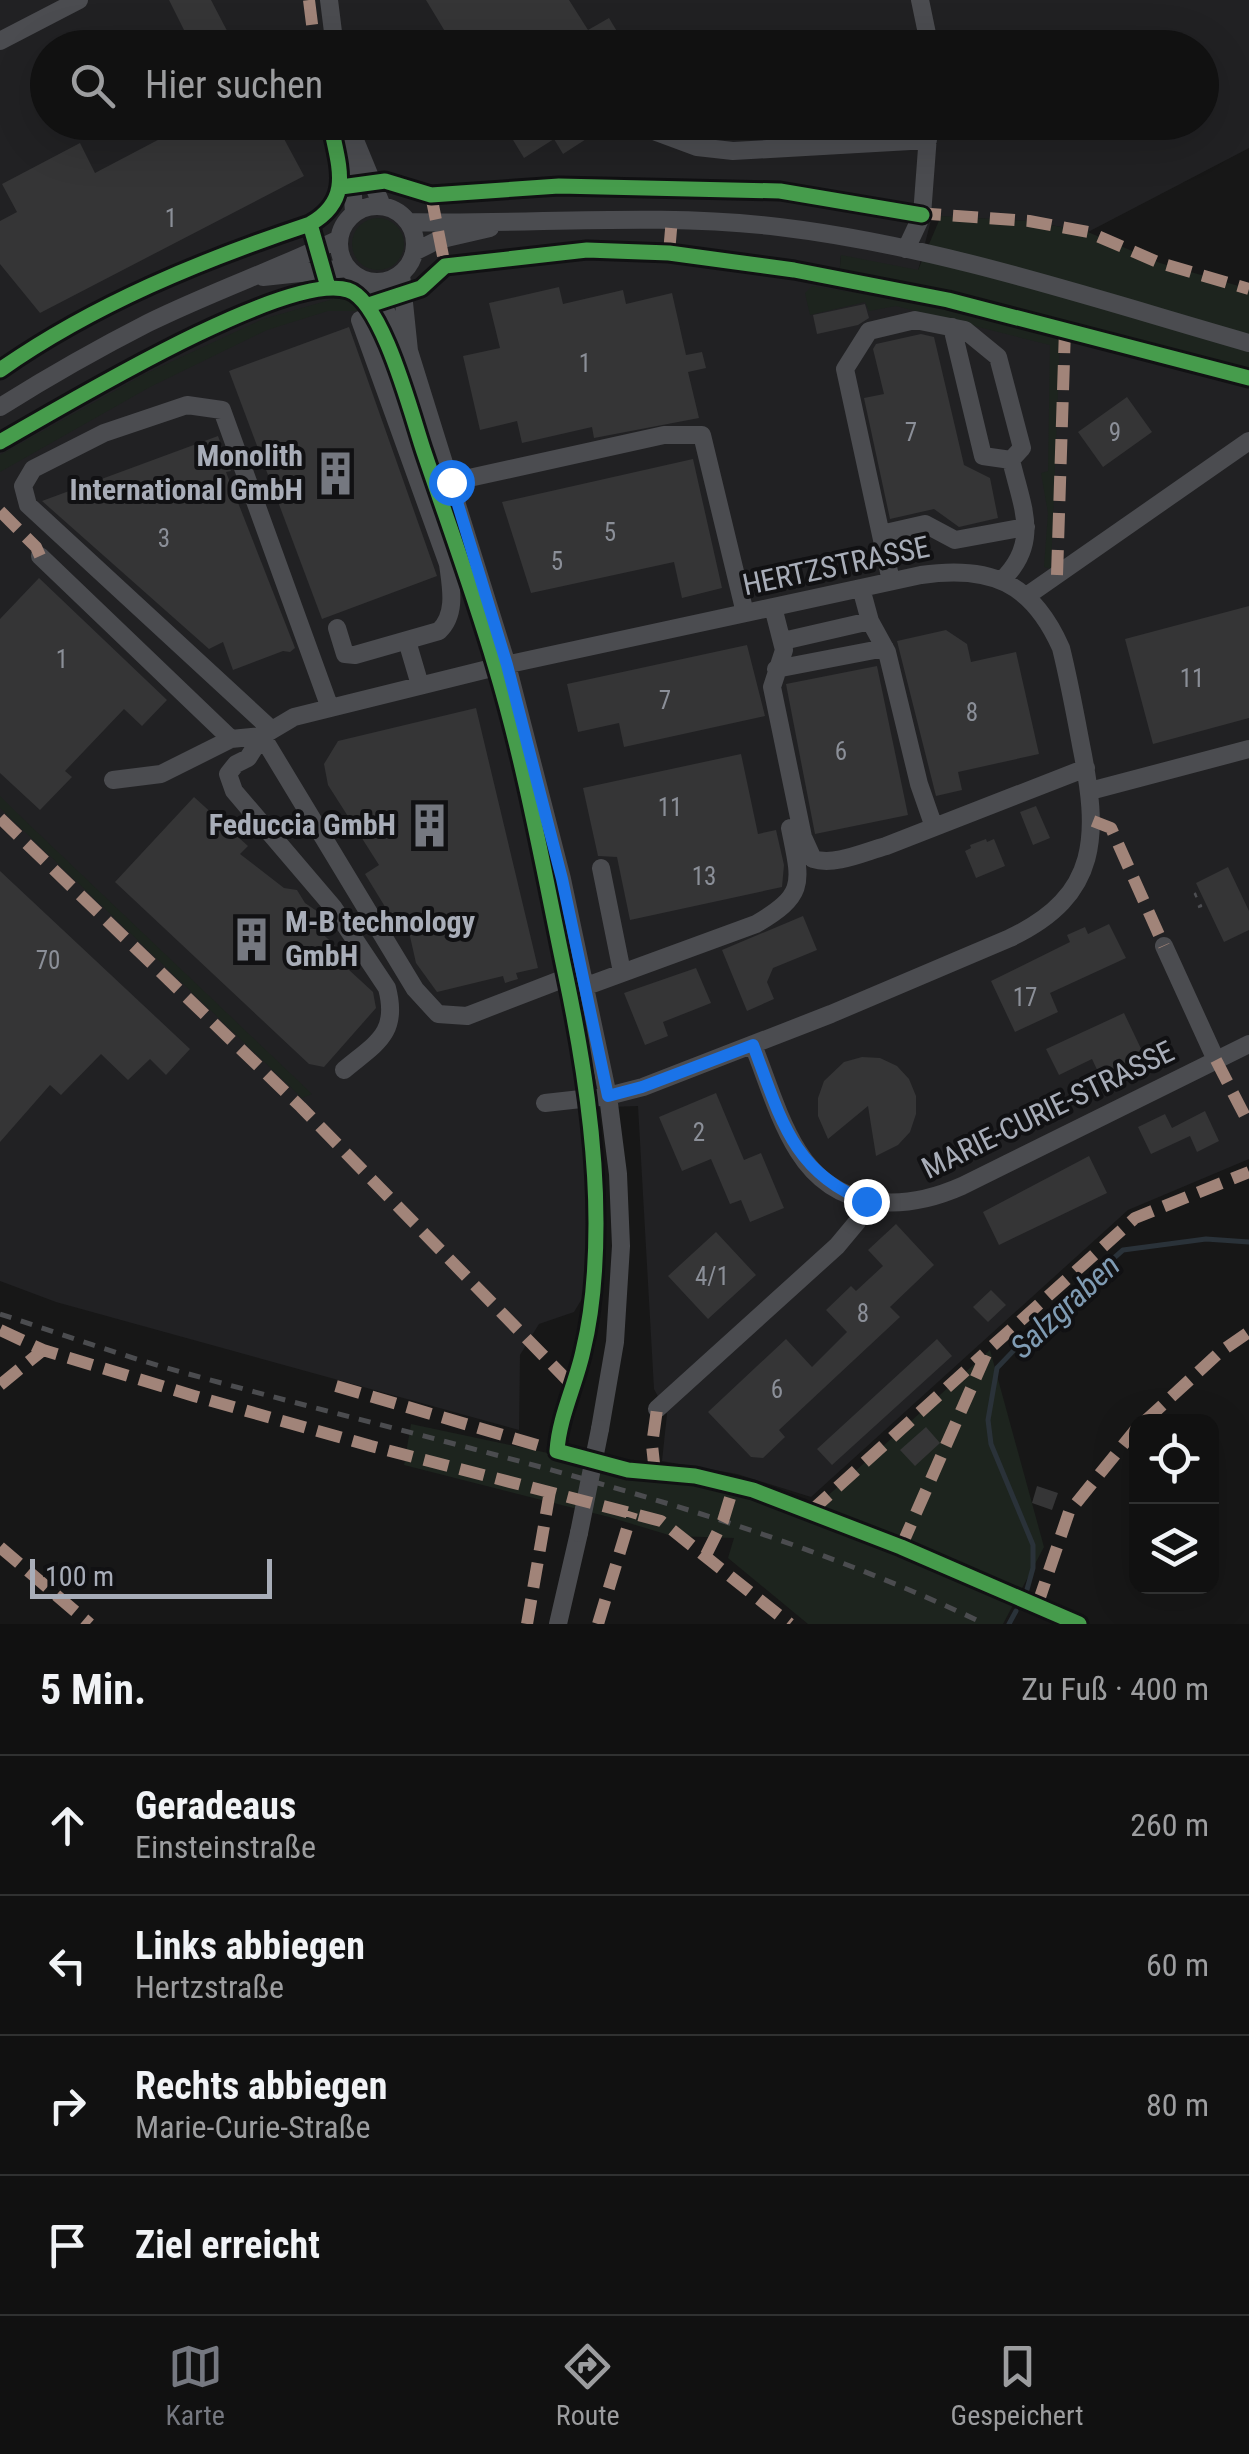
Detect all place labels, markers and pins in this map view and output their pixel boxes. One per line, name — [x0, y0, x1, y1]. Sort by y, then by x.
place label: Monolith International GmbH — [70, 438, 303, 507]
building icon: Monolith International GmbH — [312, 449, 360, 497]
building icon: Feduccia GmbH — [405, 801, 453, 849]
place label: Feduccia GmbH — [209, 807, 396, 842]
place label: M-B technology GmbH — [285, 904, 476, 973]
building icon: M-B technology GmbH — [228, 915, 276, 963]

